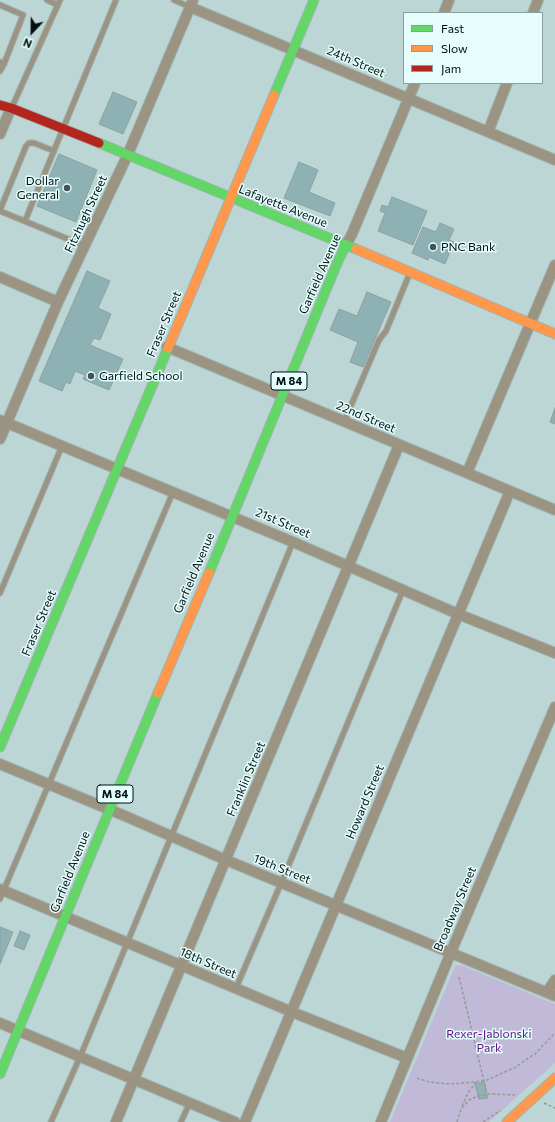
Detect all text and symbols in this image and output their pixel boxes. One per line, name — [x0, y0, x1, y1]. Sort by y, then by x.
north arrow — [12, 12, 52, 52]
legend — [403, 12, 543, 84]
text: Fast — [441, 21, 464, 35]
text: N — [21, 36, 34, 51]
text: Slow — [441, 41, 468, 55]
street label: 24th Street — [325, 43, 387, 81]
text: Jam — [441, 61, 461, 75]
street label: Fitzhugh Street — [62, 173, 110, 255]
place label: Dollar General — [17, 174, 59, 202]
street label: Lafayette Avenue — [236, 182, 330, 230]
marker: Dollar General — [62, 183, 72, 193]
street label: Garfield Avenue — [296, 232, 344, 316]
place label: PNC Bank — [441, 240, 495, 254]
marker: PNC Bank — [428, 242, 438, 252]
street label: Fraser Street — [144, 289, 184, 359]
place label: Garfield School — [99, 369, 183, 383]
marker: Garfield School — [86, 371, 96, 381]
road number: M 84 — [271, 372, 307, 390]
street label: 22nd Street — [334, 398, 398, 436]
street label: 21st Street — [253, 505, 313, 541]
street label: Garfield Avenue — [171, 530, 217, 616]
street label: Fraser Street — [19, 588, 59, 658]
street label: Franklin Street — [224, 739, 268, 819]
street label: Howard Street — [343, 763, 387, 841]
road number: M 84 — [97, 785, 133, 803]
street label: Garfield Avenue — [47, 829, 93, 915]
street label: 19th Street — [251, 851, 313, 887]
street label: Broadway Street — [431, 864, 479, 954]
street label: 18th Street — [177, 945, 239, 981]
park label: Rexer-Jablonski Park — [446, 1027, 532, 1055]

